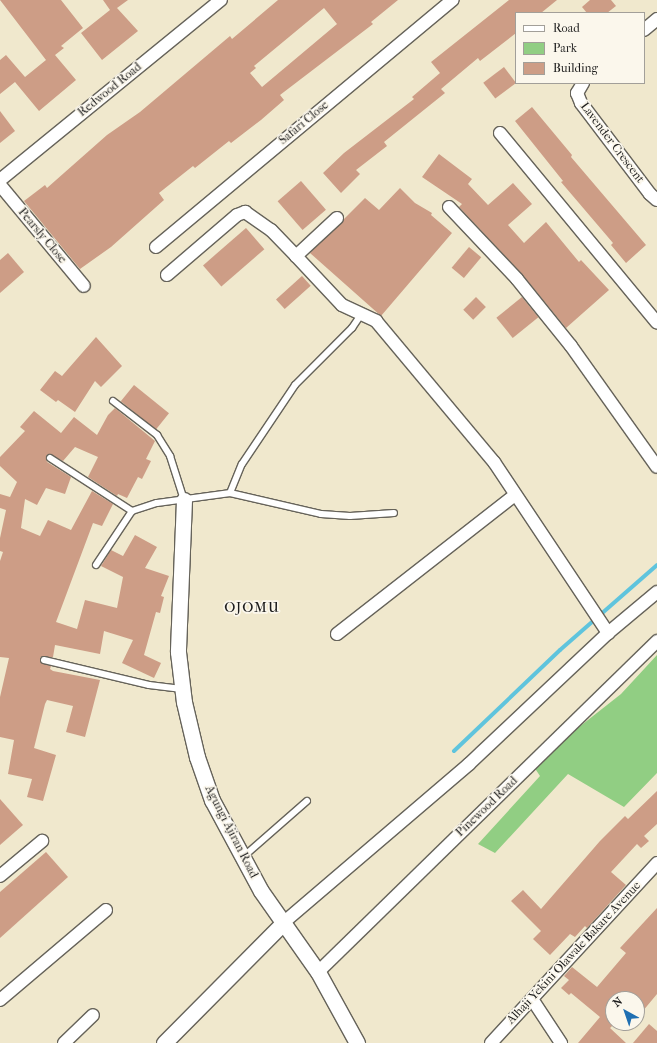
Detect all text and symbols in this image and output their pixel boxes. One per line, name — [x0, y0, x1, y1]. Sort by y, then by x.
legend — [515, 12, 645, 84]
text: Road — [553, 21, 580, 35]
text: Park — [553, 41, 577, 55]
street label: Redwood Road — [75, 60, 145, 120]
text: Building — [553, 61, 598, 75]
street label: Safari Close — [276, 98, 332, 148]
street label: Lavender Crescent — [577, 100, 647, 186]
street label: Pearsly Close — [15, 205, 69, 267]
district label: OJOMU — [224, 600, 280, 616]
street label: Pinewood Road — [453, 774, 521, 840]
street label: Agungi Ajiran Road — [201, 783, 261, 881]
street label: Alhaji Yekini Olawale Bakare Avenue — [504, 879, 644, 1027]
north arrow — [605, 991, 645, 1031]
text: N — [610, 995, 625, 1010]

